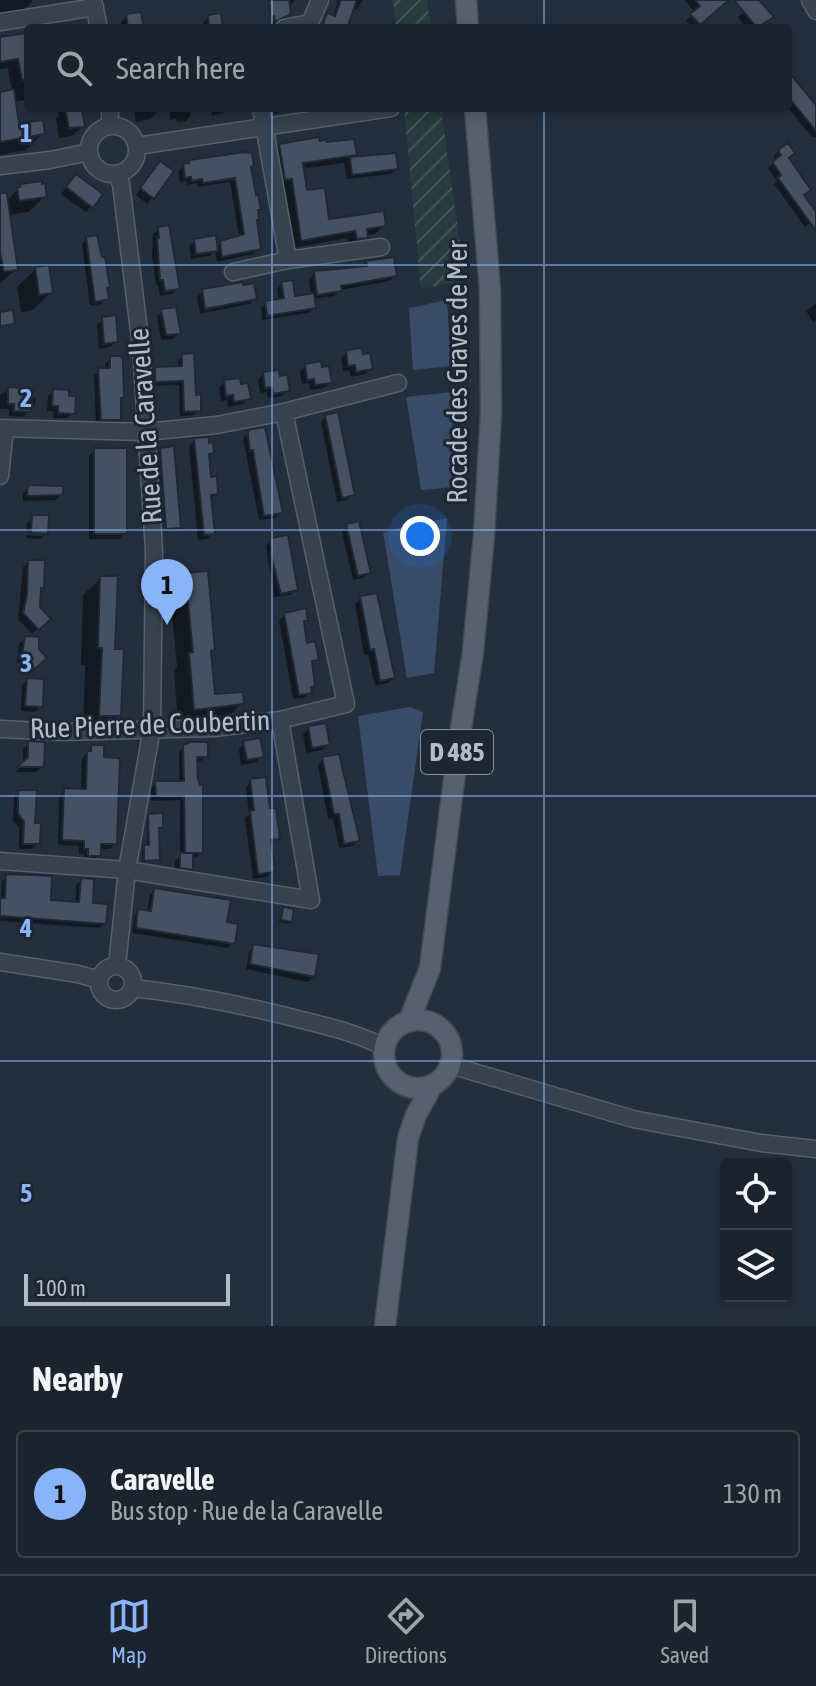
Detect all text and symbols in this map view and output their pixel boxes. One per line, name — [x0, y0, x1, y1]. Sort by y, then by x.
search box — [24, 24, 792, 112]
icon: search — [52, 46, 96, 90]
text: Search here — [116, 51, 245, 85]
text: 1 — [20, 118, 32, 148]
street label: Rocade des Graves de Mer — [441, 240, 473, 503]
street label: Rue de la Caravelle — [122, 327, 168, 525]
text: 2 — [20, 383, 32, 413]
your location — [400, 516, 440, 556]
pin: 1 — [141, 559, 193, 625]
text: 3 — [20, 648, 32, 678]
street label: Rue Pierre de Coubertin — [29, 704, 271, 744]
road number: D 485 — [421, 730, 493, 774]
text: 4 — [19, 913, 32, 943]
map controls — [720, 1158, 792, 1302]
button: locate — [720, 1158, 792, 1230]
text: 5 — [20, 1178, 32, 1208]
button: layers — [720, 1230, 792, 1302]
scale bar — [24, 1270, 230, 1306]
text: 100 m — [36, 1275, 86, 1301]
text: Nearby — [32, 1359, 123, 1398]
text: Caravelle — [110, 1462, 215, 1496]
text: 1 — [54, 1479, 66, 1509]
text: 130 m — [723, 1479, 782, 1509]
text: Bus stop · Rue de la Caravelle — [110, 1496, 383, 1526]
tab: Map — [107, 1594, 151, 1668]
tab: Directions — [365, 1594, 447, 1668]
tab: Saved — [660, 1594, 709, 1668]

